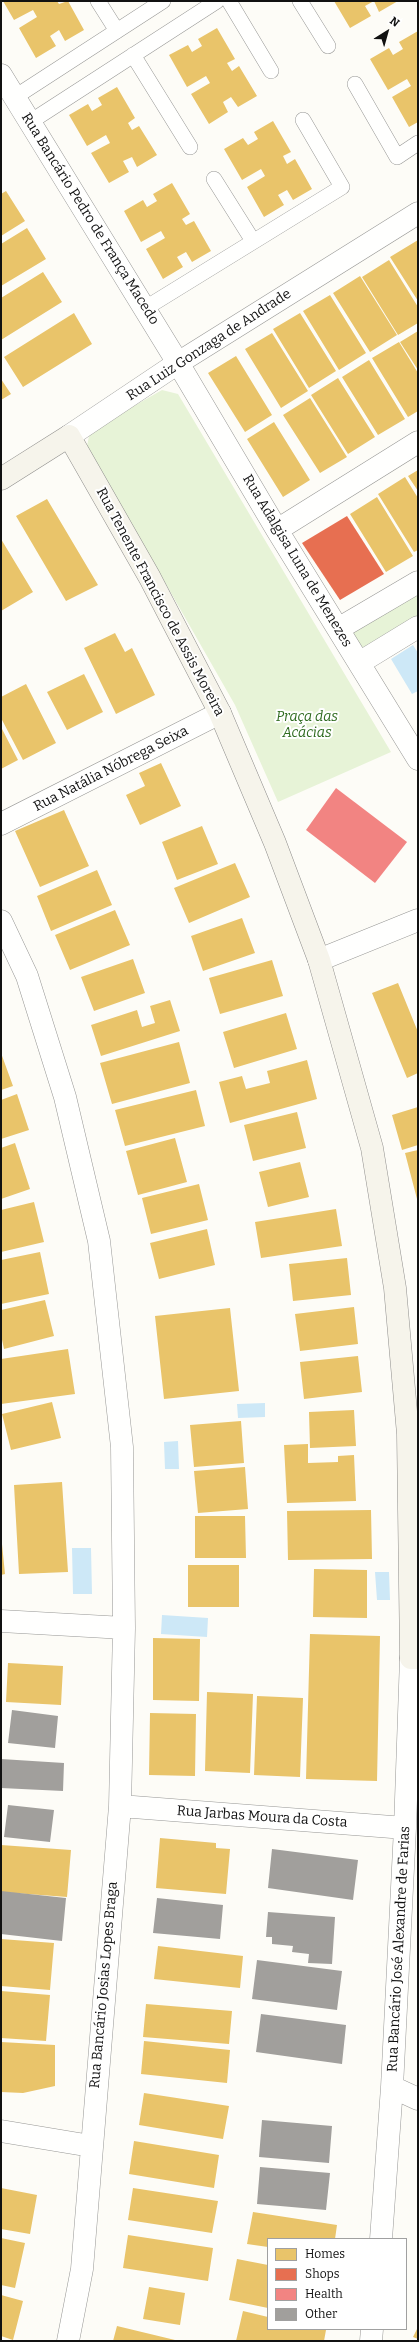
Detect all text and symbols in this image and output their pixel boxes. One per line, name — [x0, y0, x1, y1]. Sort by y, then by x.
north arrow — [367, 12, 407, 52]
text: N — [387, 14, 402, 30]
street label: Rua Bancário Pedro de França Macedo — [18, 110, 162, 328]
street label: Rua Luiz Gonzaga de Andrade — [124, 285, 294, 405]
street label: Rua Adalgisa Luna de Menezes — [239, 472, 355, 650]
street label: Rua Tenente Francisco de Assis Moreira — [92, 485, 228, 719]
park label: Praça das Acácias — [276, 709, 338, 742]
street label: Rua Natália Nóbrega Seixa — [31, 723, 191, 815]
street label: Rua Jarbas Moura da Costa — [176, 1803, 348, 1831]
street label: Rua Bancário José Alexandre de Farias — [384, 1826, 414, 2072]
street label: Rua Bancário Josias Lopes Braga — [87, 1881, 121, 2089]
legend — [267, 2238, 407, 2330]
text: Homes — [305, 2247, 345, 2261]
text: Shops — [305, 2267, 339, 2281]
text: Health — [305, 2287, 343, 2301]
text: Other — [305, 2307, 337, 2321]

